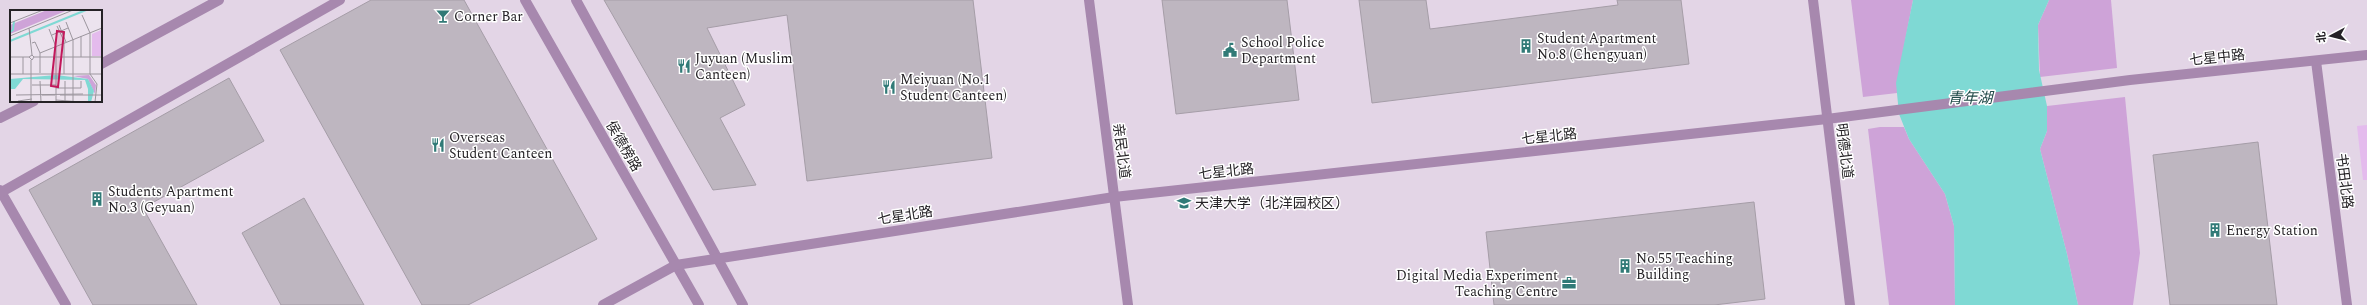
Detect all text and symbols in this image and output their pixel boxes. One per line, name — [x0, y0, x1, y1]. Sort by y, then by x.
place label: Corner Bar — [454, 6, 523, 27]
bar icon: Corner Bar — [435, 8, 451, 24]
inset map — [10, 10, 102, 102]
north arrow — [2311, 16, 2351, 56]
place label: Student Apartment No.8 (Chengyuan) — [1537, 28, 1657, 65]
text: 北 — [2312, 31, 2331, 44]
place label: School Police Department — [1241, 32, 1325, 69]
building icon: Student Apartment No.8 (Chengyuan) — [1518, 38, 1534, 54]
public building icon: School Police Department — [1222, 42, 1238, 58]
street label: 七星中路 — [2188, 44, 2246, 71]
place label: Juyuan (Muslim Canteen) — [695, 48, 793, 85]
restaurant icon: Juyuan (Muslim Canteen) — [676, 58, 692, 74]
place label: Meiyuan (No.1 Student Canteen) — [900, 69, 1007, 106]
restaurant icon: Meiyuan (No.1 Student Canteen) — [881, 79, 897, 95]
water label: 青年湖 — [1947, 87, 1994, 110]
street label: 侯德榜路 — [600, 117, 647, 176]
street label: 亲民北道 — [1108, 122, 1135, 180]
street label: 明德北道 — [1831, 122, 1858, 180]
street label: 七星北路 — [1520, 123, 1578, 150]
place label: Overseas Student Canteen — [449, 127, 552, 164]
restaurant icon: Overseas Student Canteen — [430, 137, 446, 153]
street label: 书田北路 — [2331, 152, 2358, 210]
street label: 七星北路 — [1197, 158, 1255, 185]
place label: Students Apartment No.3 (Geyuan) — [108, 181, 234, 218]
building icon: Students Apartment No.3 (Geyuan) — [89, 191, 105, 207]
place label: 天津大学（北洋园校区） — [1195, 193, 1349, 214]
school or university icon: 天津大学（北洋园校区） — [1176, 195, 1192, 211]
street label: 七星北路 — [876, 201, 934, 230]
place label: Energy Station — [2226, 220, 2318, 241]
building icon: Energy Station — [2207, 222, 2223, 238]
place label: No.55 Teaching Building — [1636, 248, 1733, 285]
building icon: No.55 Teaching Building — [1617, 258, 1633, 274]
place label: Digital Media Experiment Teaching Centre — [1396, 265, 1558, 302]
office icon: Digital Media Experiment Teaching Centre — [1561, 275, 1577, 291]

